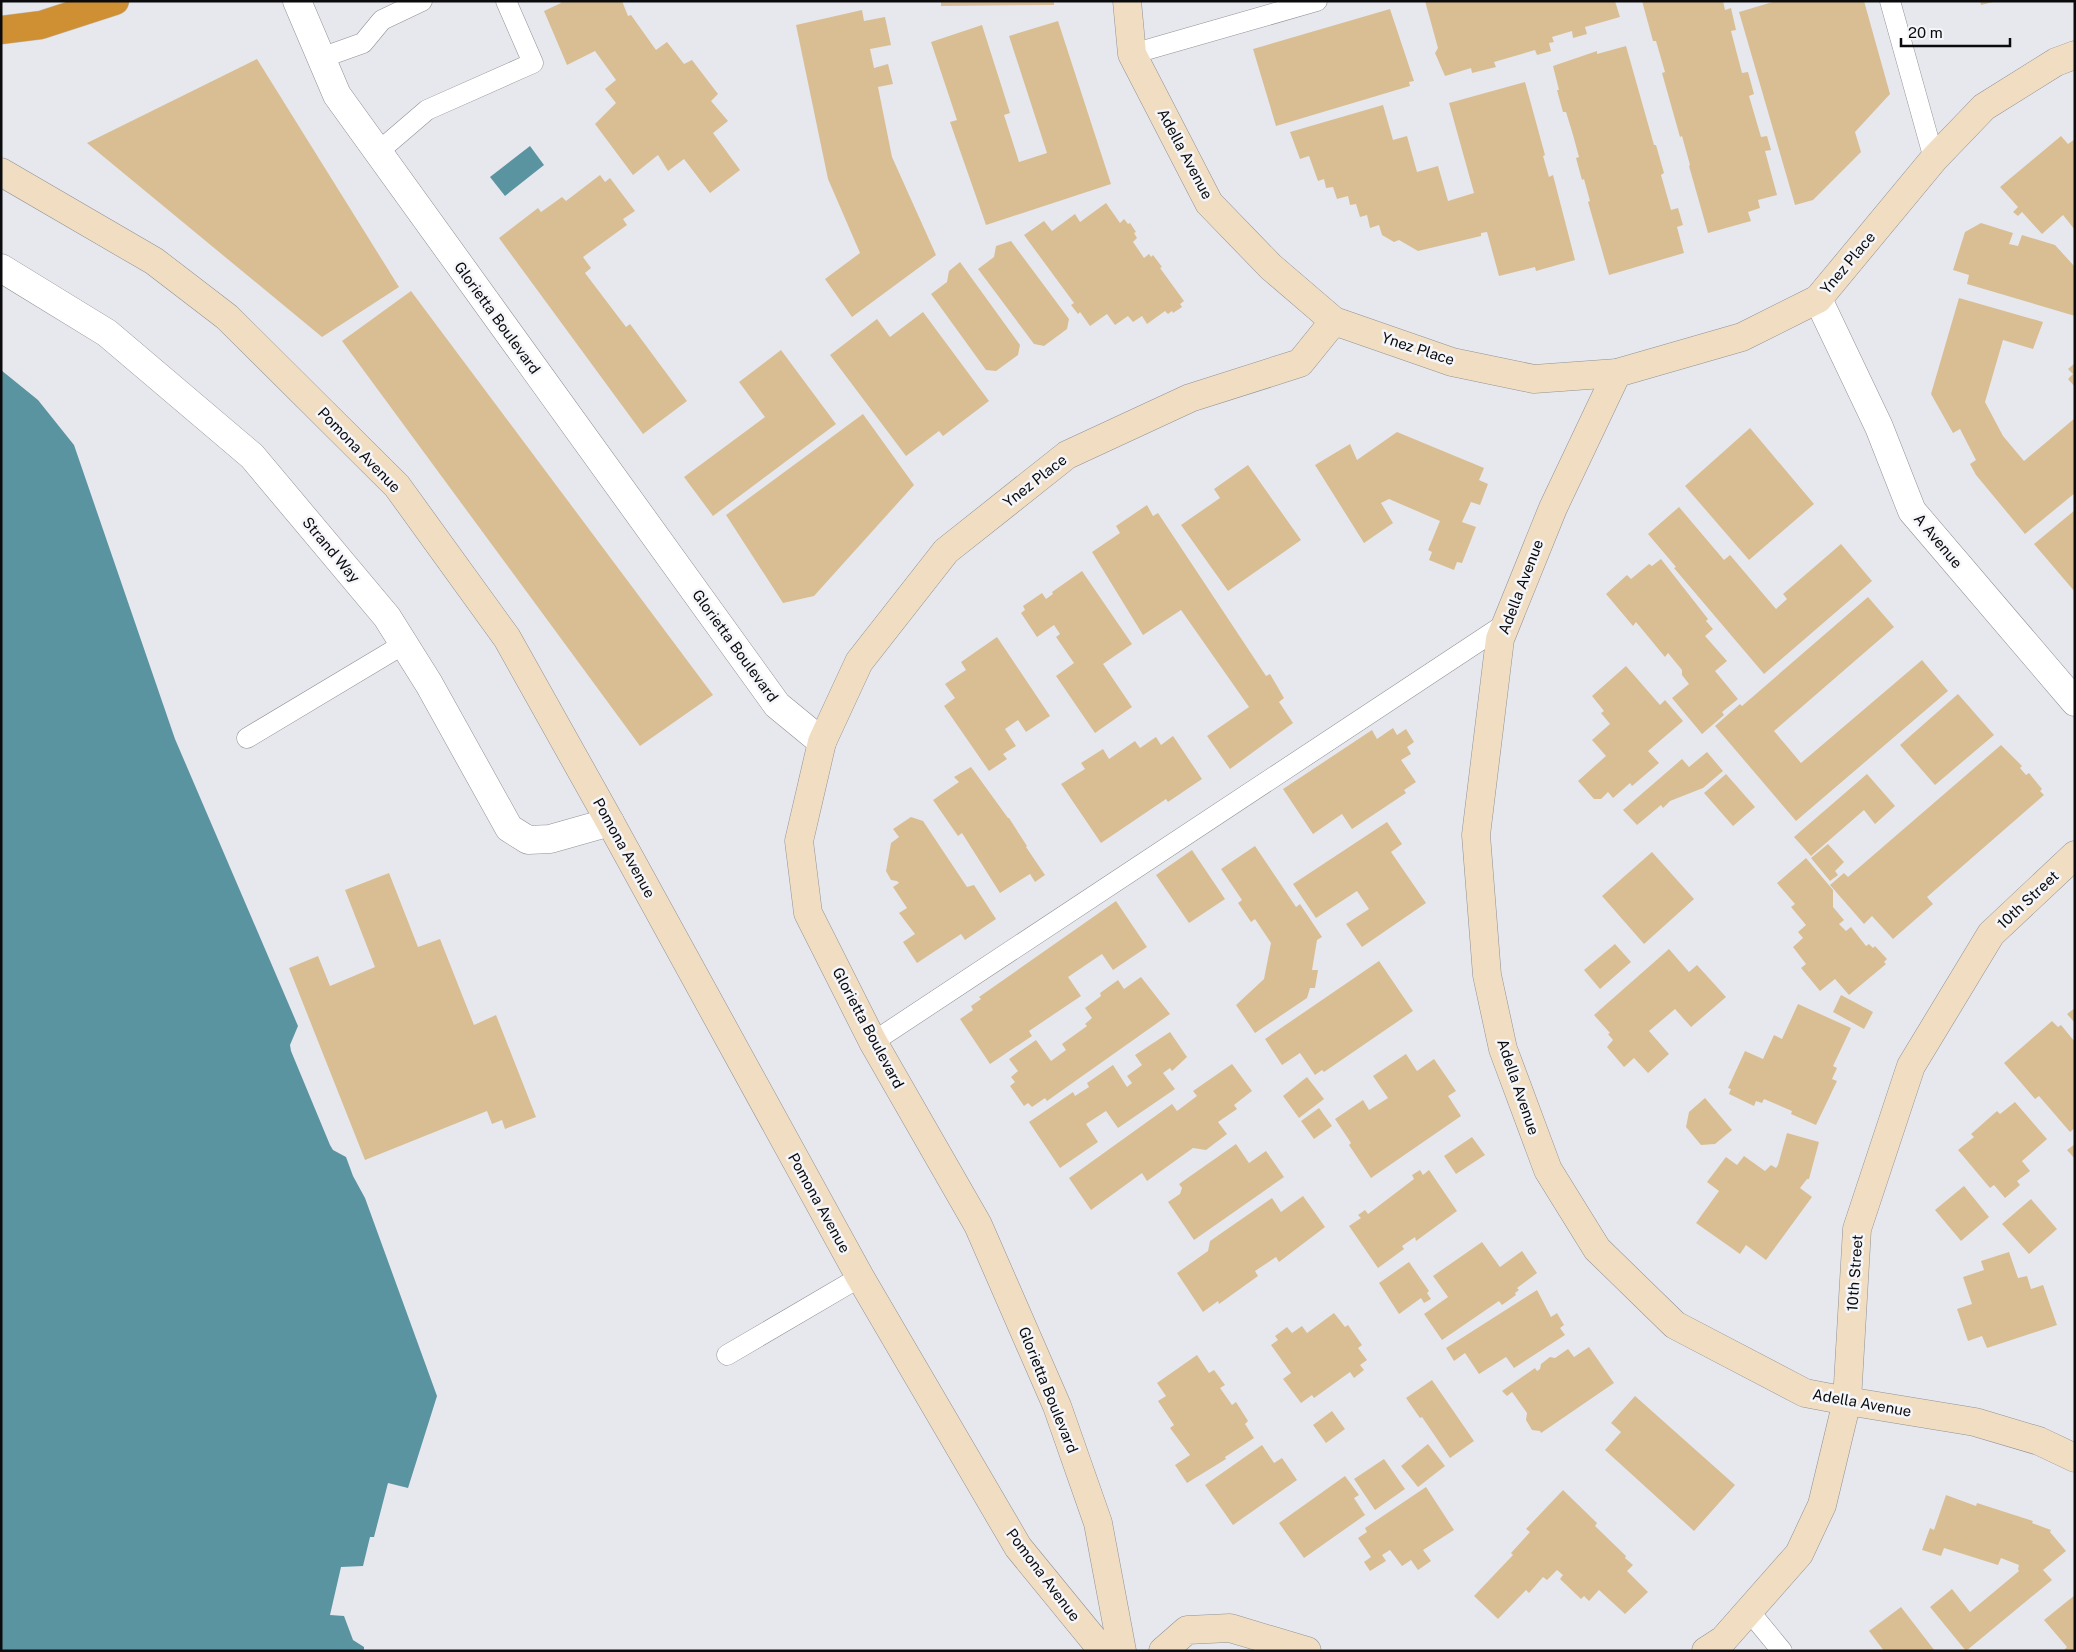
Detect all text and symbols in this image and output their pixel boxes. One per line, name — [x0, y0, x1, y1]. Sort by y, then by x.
scale bar — [1901, 15, 2010, 47]
text: 20 m — [1908, 24, 1943, 41]
street label: Adella Avenue — [1154, 106, 1216, 202]
street label: Ynez Place — [1817, 228, 1878, 297]
street label: Glorietta Boulevard — [451, 258, 544, 377]
street label: Ynez Place — [1380, 329, 1457, 368]
street label: Pomona Avenue — [315, 404, 404, 496]
street label: Ynez Place — [1000, 451, 1070, 511]
street label: A Avenue — [1911, 510, 1966, 571]
street label: Strand Way — [299, 514, 364, 586]
street label: Adella Avenue — [1495, 537, 1546, 637]
street label: Glorietta Boulevard — [689, 586, 782, 705]
street label: Pomona Avenue — [590, 795, 659, 901]
street label: 10th Street — [1994, 867, 2062, 932]
street label: Glorietta Boulevard — [829, 964, 908, 1091]
street label: Adella Avenue — [1494, 1037, 1543, 1137]
street label: Pomona Avenue — [785, 1150, 854, 1256]
street label: 10th Street — [1843, 1234, 1866, 1312]
street label: Glorietta Boulevard — [1015, 1324, 1082, 1455]
street label: Adella Avenue — [1811, 1385, 1913, 1420]
street label: Pomona Avenue — [1003, 1525, 1084, 1624]

